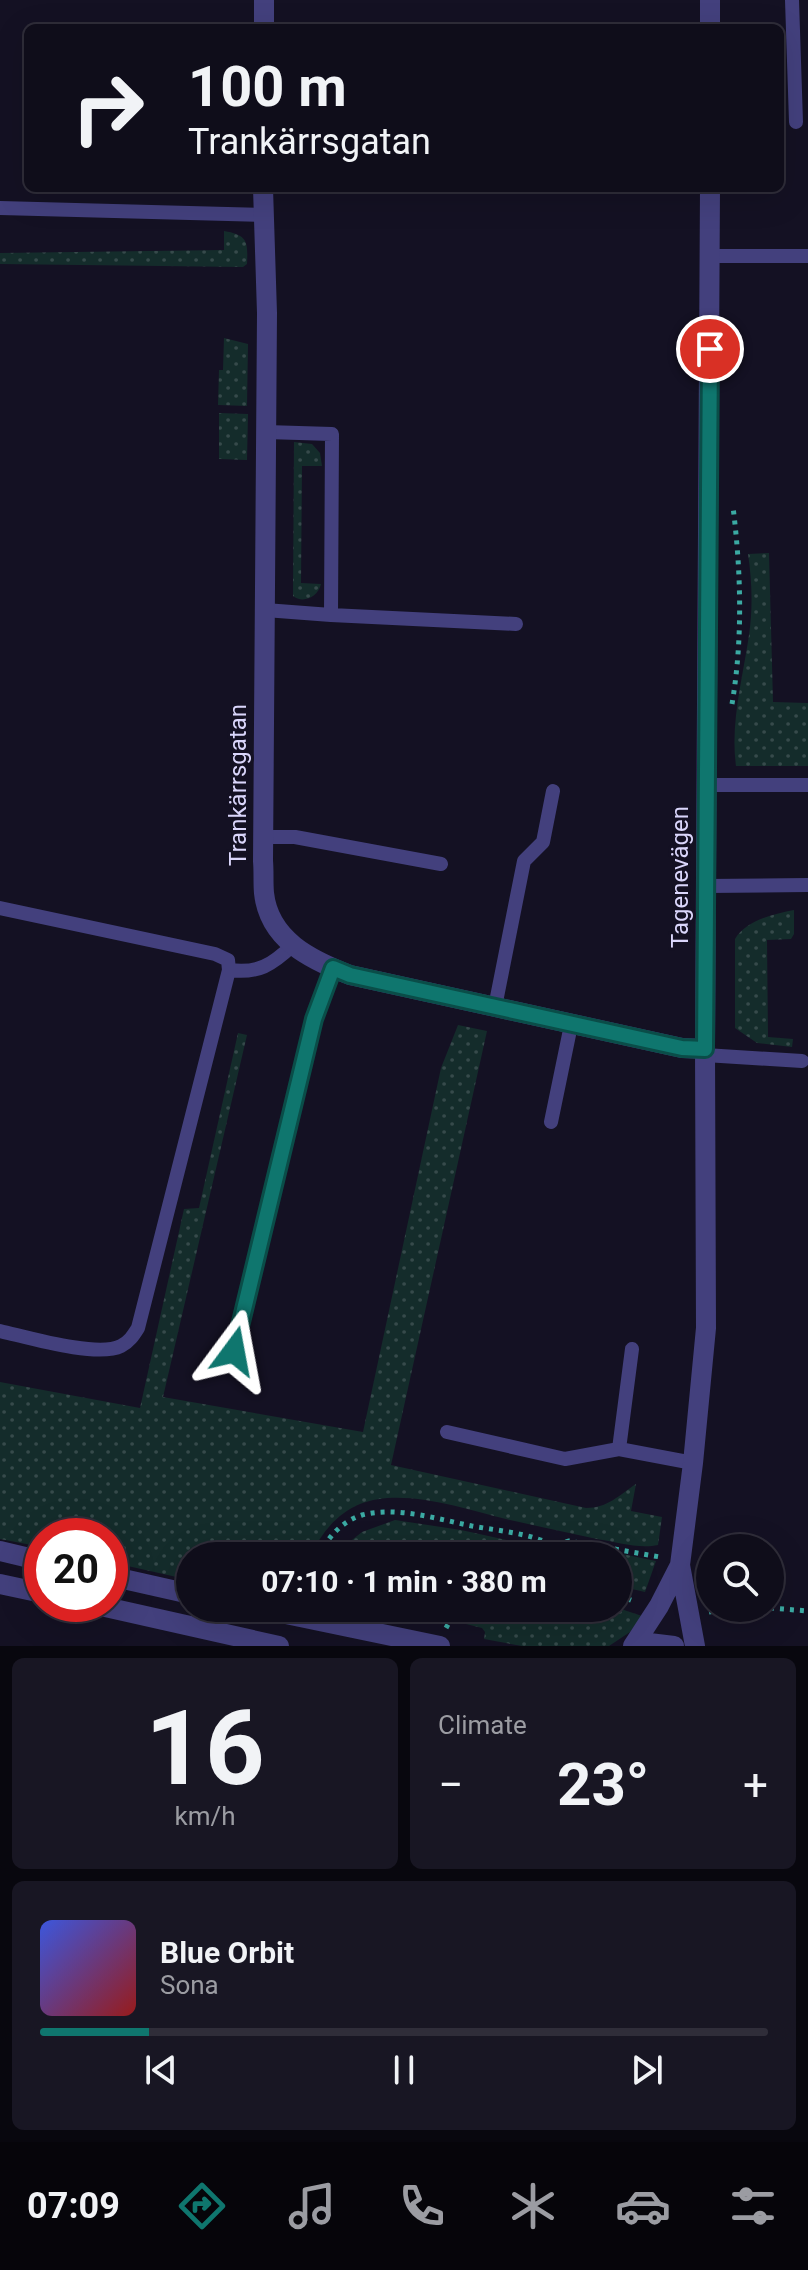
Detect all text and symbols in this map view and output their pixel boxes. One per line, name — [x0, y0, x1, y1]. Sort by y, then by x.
text: 100 m — [188, 54, 347, 120]
icon: right — [56, 56, 160, 160]
text: Trankärrsgatan — [188, 121, 431, 163]
pin — [676, 315, 744, 383]
icon: arrive — [688, 327, 732, 371]
street label: Trankärrsgatan — [224, 704, 252, 866]
street label: Tagenevägen — [666, 806, 694, 948]
position arrow — [192, 1309, 276, 1393]
speed limit sign: 20 — [24, 1518, 128, 1622]
map controls — [696, 1534, 784, 1622]
button: search — [696, 1534, 784, 1622]
text: 07:10 · 1 min · 380 m — [261, 1564, 547, 1599]
text: 16 — [145, 1688, 265, 1809]
text: Climate — [438, 1710, 527, 1740]
text: 23° — [557, 1749, 649, 1820]
text: − — [438, 1759, 463, 1811]
text: + — [743, 1759, 768, 1811]
text: km/h — [174, 1801, 236, 1831]
text: Blue Orbit — [160, 1935, 294, 1970]
text: Sona — [160, 1970, 219, 2000]
icon: previous — [139, 2048, 183, 2092]
icon: pause — [382, 2048, 426, 2092]
icon: next — [625, 2048, 669, 2092]
icon: directions — [174, 2178, 230, 2234]
icon: music — [284, 2178, 340, 2234]
icon: phone — [394, 2178, 450, 2234]
icon: climate — [505, 2178, 561, 2234]
icon: car — [615, 2178, 671, 2234]
icon: filters — [725, 2178, 781, 2234]
text: 07:09 — [27, 2185, 120, 2227]

